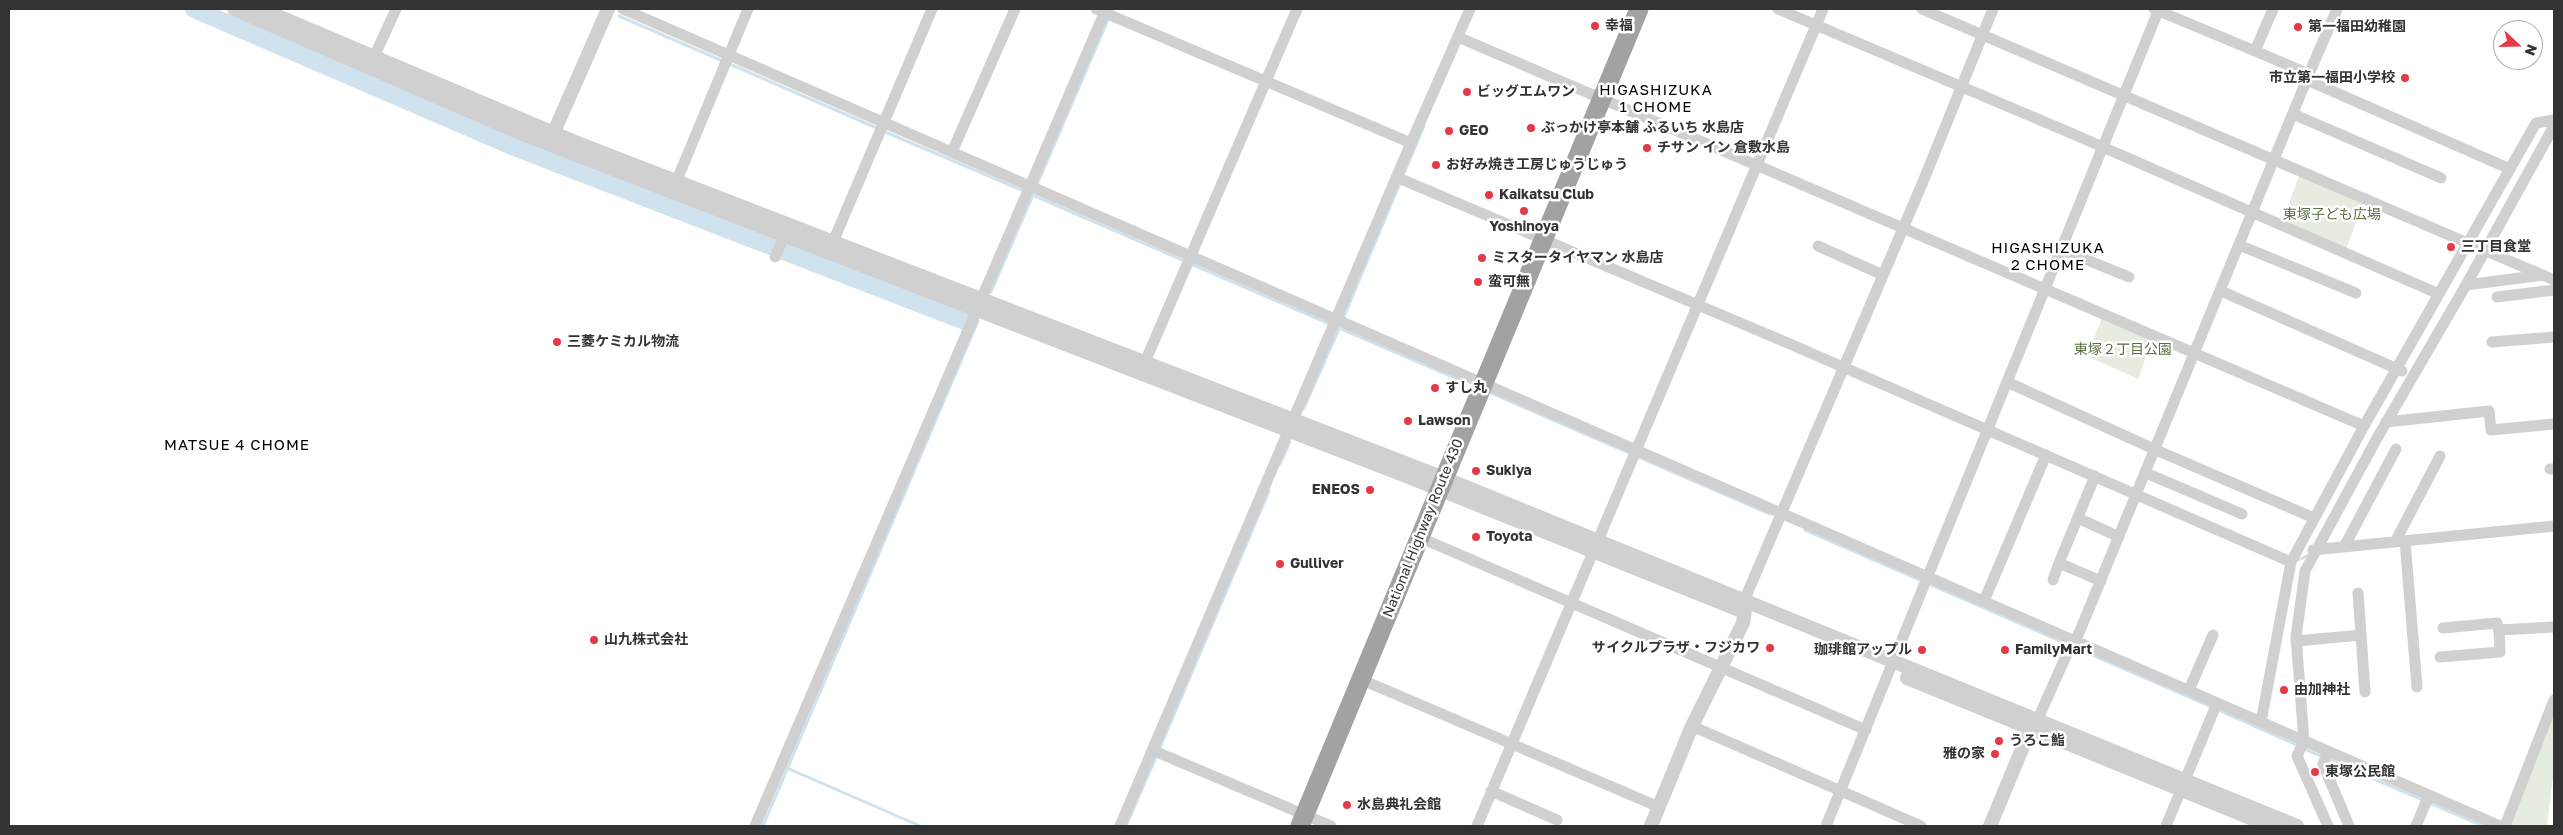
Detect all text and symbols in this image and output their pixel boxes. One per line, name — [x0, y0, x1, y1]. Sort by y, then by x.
place label: 幸福 — [1605, 18, 1633, 34]
place label: 第一福田幼稚園 — [2308, 19, 2406, 35]
marker: 幸福 — [1589, 20, 1601, 32]
north arrow — [2493, 20, 2543, 70]
marker: 第一福田幼稚園 — [2292, 21, 2304, 33]
text: N — [2522, 42, 2541, 58]
place label: 市立第一福田小学校 — [2269, 70, 2395, 86]
marker: 市立第一福田小学校 — [2399, 72, 2411, 84]
district label: HIGASHIZUKA 1 CHOME — [1598, 81, 1714, 116]
place label: ビッグエムワン — [1477, 84, 1575, 100]
marker: ビッグエムワン — [1461, 86, 1473, 98]
place label: ぶっかけ亭本舗 ふるいち 水島店 — [1541, 120, 1744, 136]
marker: ぶっかけ亭本舗 ふるいち 水島店 — [1525, 122, 1537, 134]
place label: GEO — [1459, 123, 1489, 139]
marker: GEO — [1443, 125, 1455, 137]
place label: チサン イン 倉敷水島 — [1657, 140, 1790, 156]
marker: チサン イン 倉敷水島 — [1641, 142, 1653, 154]
place label: お好み焼き工房じゅうじゅう — [1446, 157, 1628, 173]
marker: お好み焼き工房じゅうじゅう — [1430, 159, 1442, 171]
place label: Kaikatsu Club — [1499, 187, 1594, 203]
marker: Kaikatsu Club — [1483, 189, 1495, 201]
marker: Yoshinoya — [1518, 205, 1530, 217]
park label: 東塚子ども広場 — [2283, 207, 2381, 223]
place label: Yoshinoya — [1489, 219, 1559, 235]
district label: HIGASHIZUKA 2 CHOME — [1990, 239, 2106, 274]
place label: 三丁目食堂 — [2461, 239, 2531, 255]
marker: 三丁目食堂 — [2445, 241, 2457, 253]
place label: ミスタータイヤマン 水島店 — [1492, 250, 1663, 266]
marker: ミスタータイヤマン 水島店 — [1476, 252, 1488, 264]
place label: 蛮可無 — [1488, 274, 1530, 290]
marker: 蛮可無 — [1472, 276, 1484, 288]
place label: 三菱ケミカル物流 — [567, 334, 679, 350]
marker: 三菱ケミカル物流 — [551, 336, 563, 348]
park label: 東塚２丁目公園 — [2074, 342, 2172, 358]
place label: すし丸 — [1445, 380, 1487, 396]
marker: すし丸 — [1429, 382, 1441, 394]
place label: Lawson — [1418, 413, 1470, 429]
marker: Lawson — [1402, 415, 1414, 427]
district label: MATSUE 4 CHOME — [162, 436, 312, 454]
street label: National Highway Route 430 — [1379, 436, 1467, 620]
place label: Sukiya — [1486, 463, 1532, 479]
marker: Sukiya — [1470, 465, 1482, 477]
place label: ENEOS — [1312, 482, 1360, 498]
marker: ENEOS — [1364, 484, 1376, 496]
place label: Toyota — [1486, 529, 1532, 545]
marker: Toyota — [1470, 531, 1482, 543]
place label: Gulliver — [1290, 556, 1344, 572]
marker: Gulliver — [1274, 558, 1286, 570]
place label: 山九株式会社 — [604, 632, 688, 648]
marker: 山九株式会社 — [588, 634, 600, 646]
place label: サイクルプラザ・フジカワ — [1592, 640, 1760, 656]
marker: サイクルプラザ・フジカワ — [1764, 642, 1776, 654]
place label: 珈琲館アップル — [1814, 642, 1912, 658]
place label: FamilyMart — [2015, 642, 2092, 658]
marker: 珈琲館アップル — [1916, 644, 1928, 656]
marker: FamilyMart — [1999, 644, 2011, 656]
place label: 由加神社 — [2294, 682, 2350, 698]
marker: 由加神社 — [2278, 684, 2290, 696]
place label: うろこ鮨 — [2009, 733, 2065, 749]
marker: うろこ鮨 — [1993, 735, 2005, 747]
place label: 雅の家 — [1943, 746, 1985, 762]
marker: 雅の家 — [1989, 748, 2001, 760]
place label: 東塚公民館 — [2325, 764, 2395, 780]
marker: 東塚公民館 — [2309, 766, 2321, 778]
place label: 水島典礼会館 — [1357, 797, 1441, 813]
marker: 水島典礼会館 — [1341, 799, 1353, 811]

